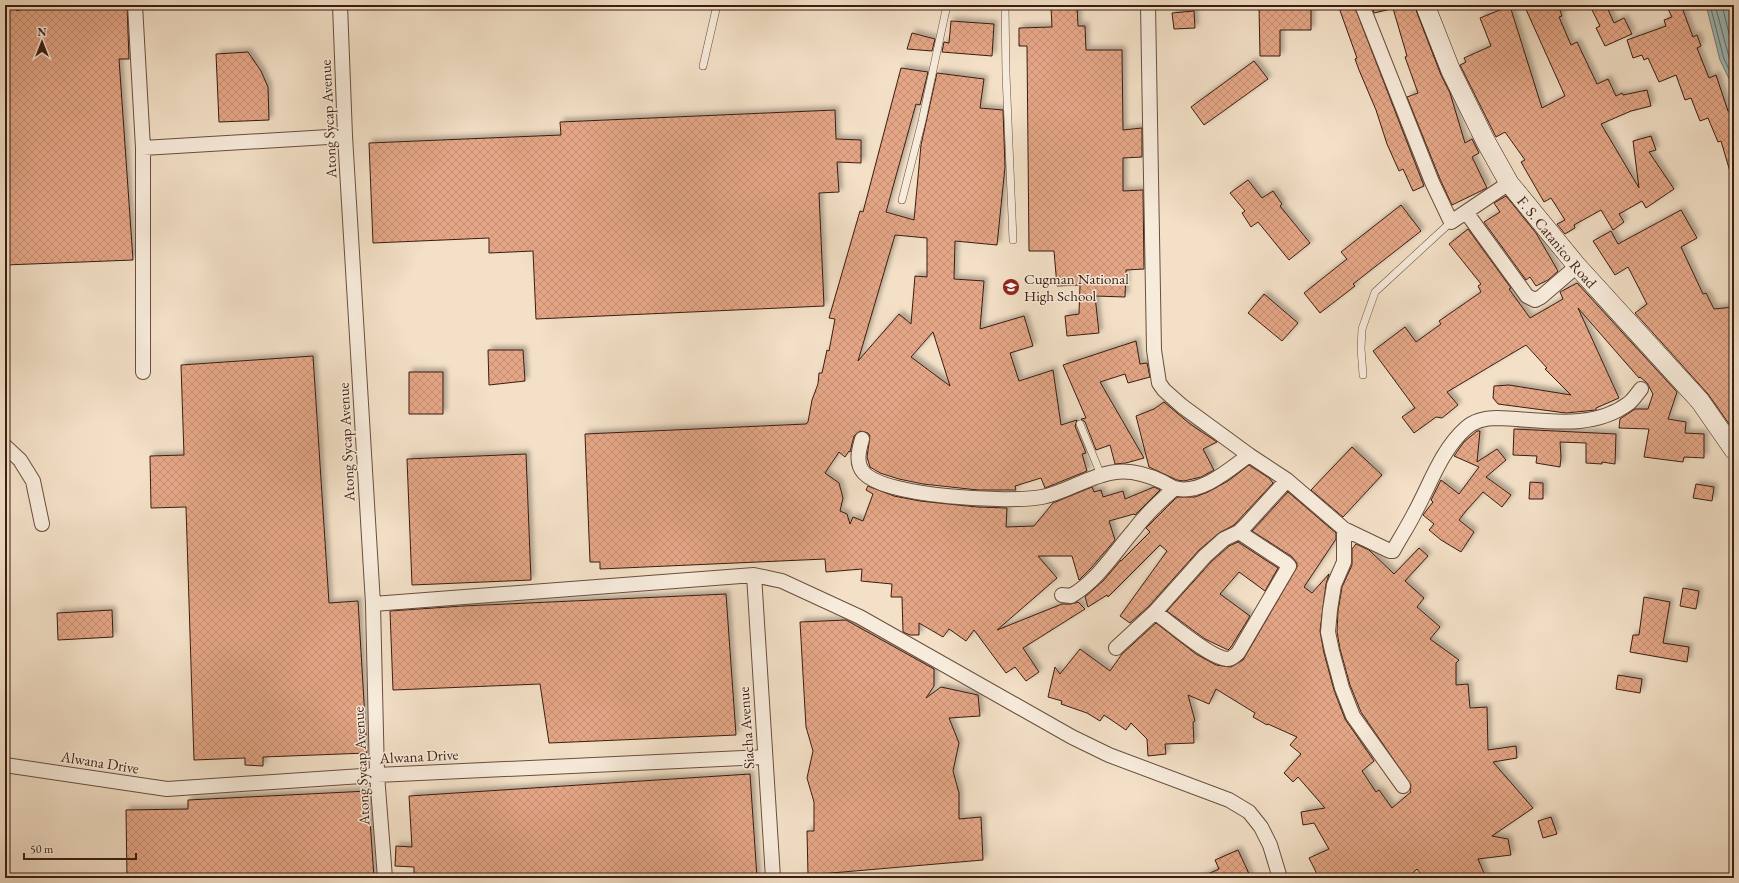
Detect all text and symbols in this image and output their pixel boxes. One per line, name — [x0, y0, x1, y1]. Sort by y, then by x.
north arrow — [22, 22, 62, 62]
text: N — [38, 25, 47, 39]
street label: Atong Sycap Avenue — [315, 59, 341, 180]
street label: F. S. Catanico Road — [1514, 191, 1602, 292]
place label: Cugman National High School — [1024, 269, 1129, 305]
school or university icon: Cugman National High School — [1001, 277, 1021, 297]
street label: Atong Sycap Avenue — [333, 382, 359, 503]
street label: Siacha Avenue — [734, 686, 758, 770]
street label: Atong Sycap Avenue — [348, 706, 374, 827]
street label: Alwana Drive — [378, 744, 459, 768]
street label: Alwana Drive — [59, 746, 141, 778]
scale bar — [24, 835, 136, 861]
text: 50 m — [30, 841, 54, 857]

